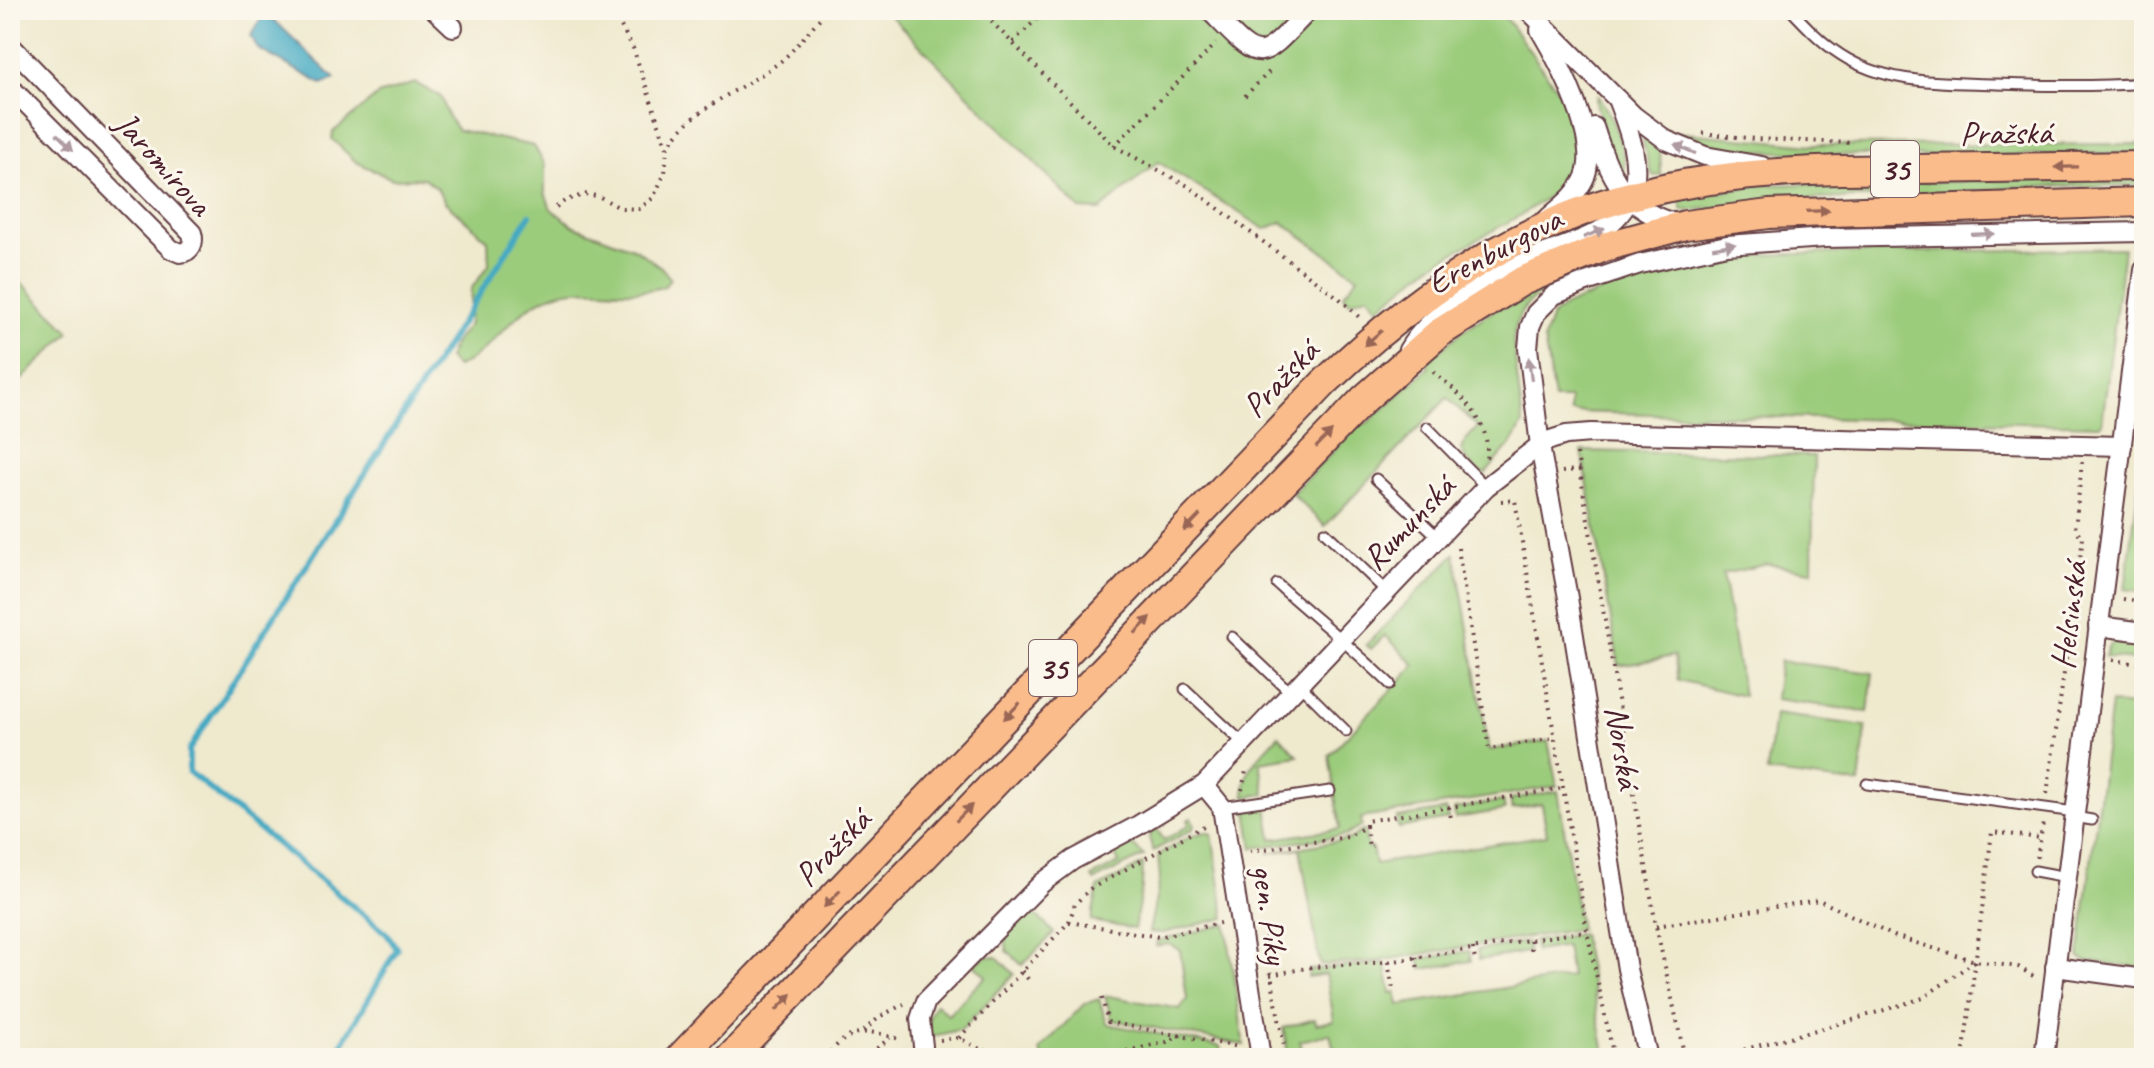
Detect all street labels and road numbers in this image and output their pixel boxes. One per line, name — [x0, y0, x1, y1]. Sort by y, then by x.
street label: Jaromírova — [104, 101, 223, 226]
street label: Pražská — [1959, 110, 2056, 155]
road number: 35 — [1871, 141, 1919, 197]
street label: Erenburgova — [1420, 196, 1571, 304]
street label: Pražská — [1233, 328, 1330, 426]
street label: Rumunská — [1353, 464, 1466, 579]
street label: Helsinská — [2041, 556, 2097, 671]
road number: 35 — [1029, 640, 1077, 696]
street label: Norská — [1596, 702, 1652, 795]
street label: Pražská — [785, 797, 882, 895]
street label: gen. Píky — [1242, 862, 1299, 969]

